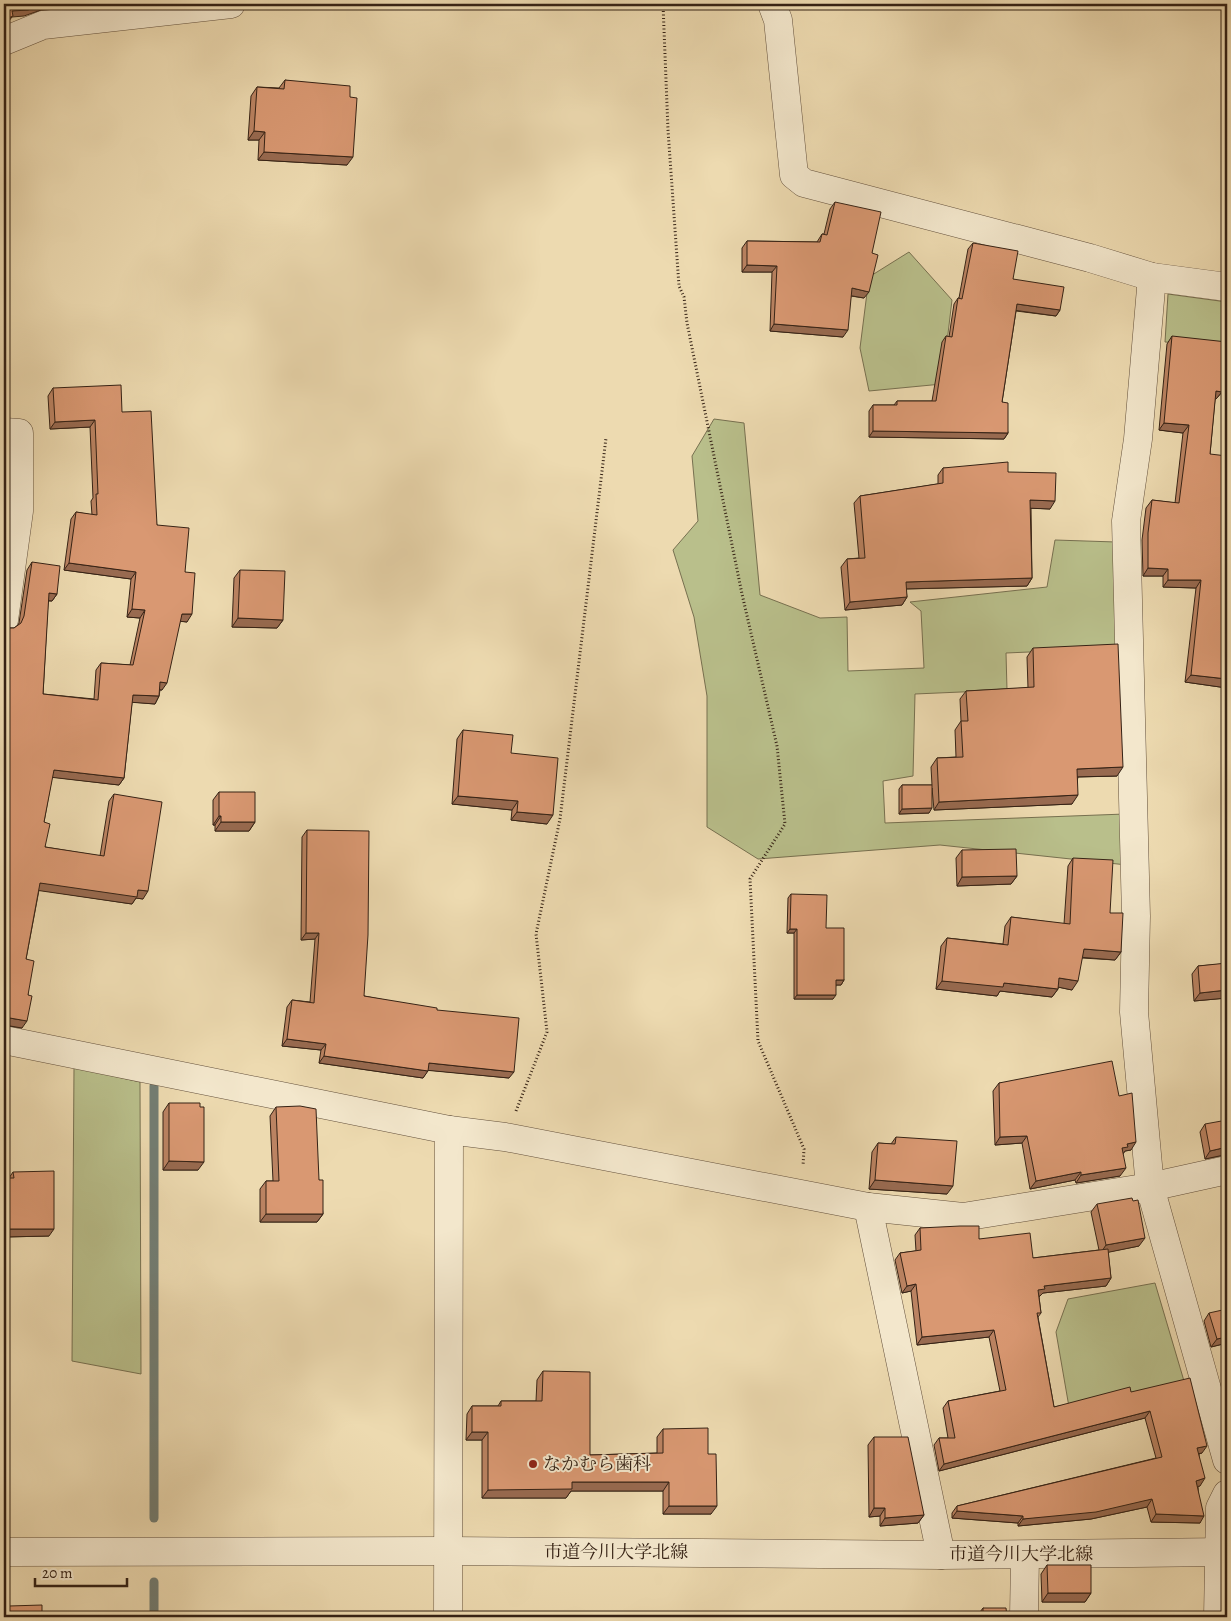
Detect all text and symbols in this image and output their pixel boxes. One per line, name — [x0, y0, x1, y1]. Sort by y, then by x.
place label: なかむら歯科 — [543, 1452, 651, 1476]
marker: なかむら歯科 — [527, 1458, 539, 1470]
street label: 市道今川大学北線 — [544, 1540, 688, 1564]
street label: 市道今川大学北線 — [949, 1542, 1093, 1566]
scale bar — [35, 1556, 128, 1588]
text: 20 m — [42, 1563, 73, 1583]

